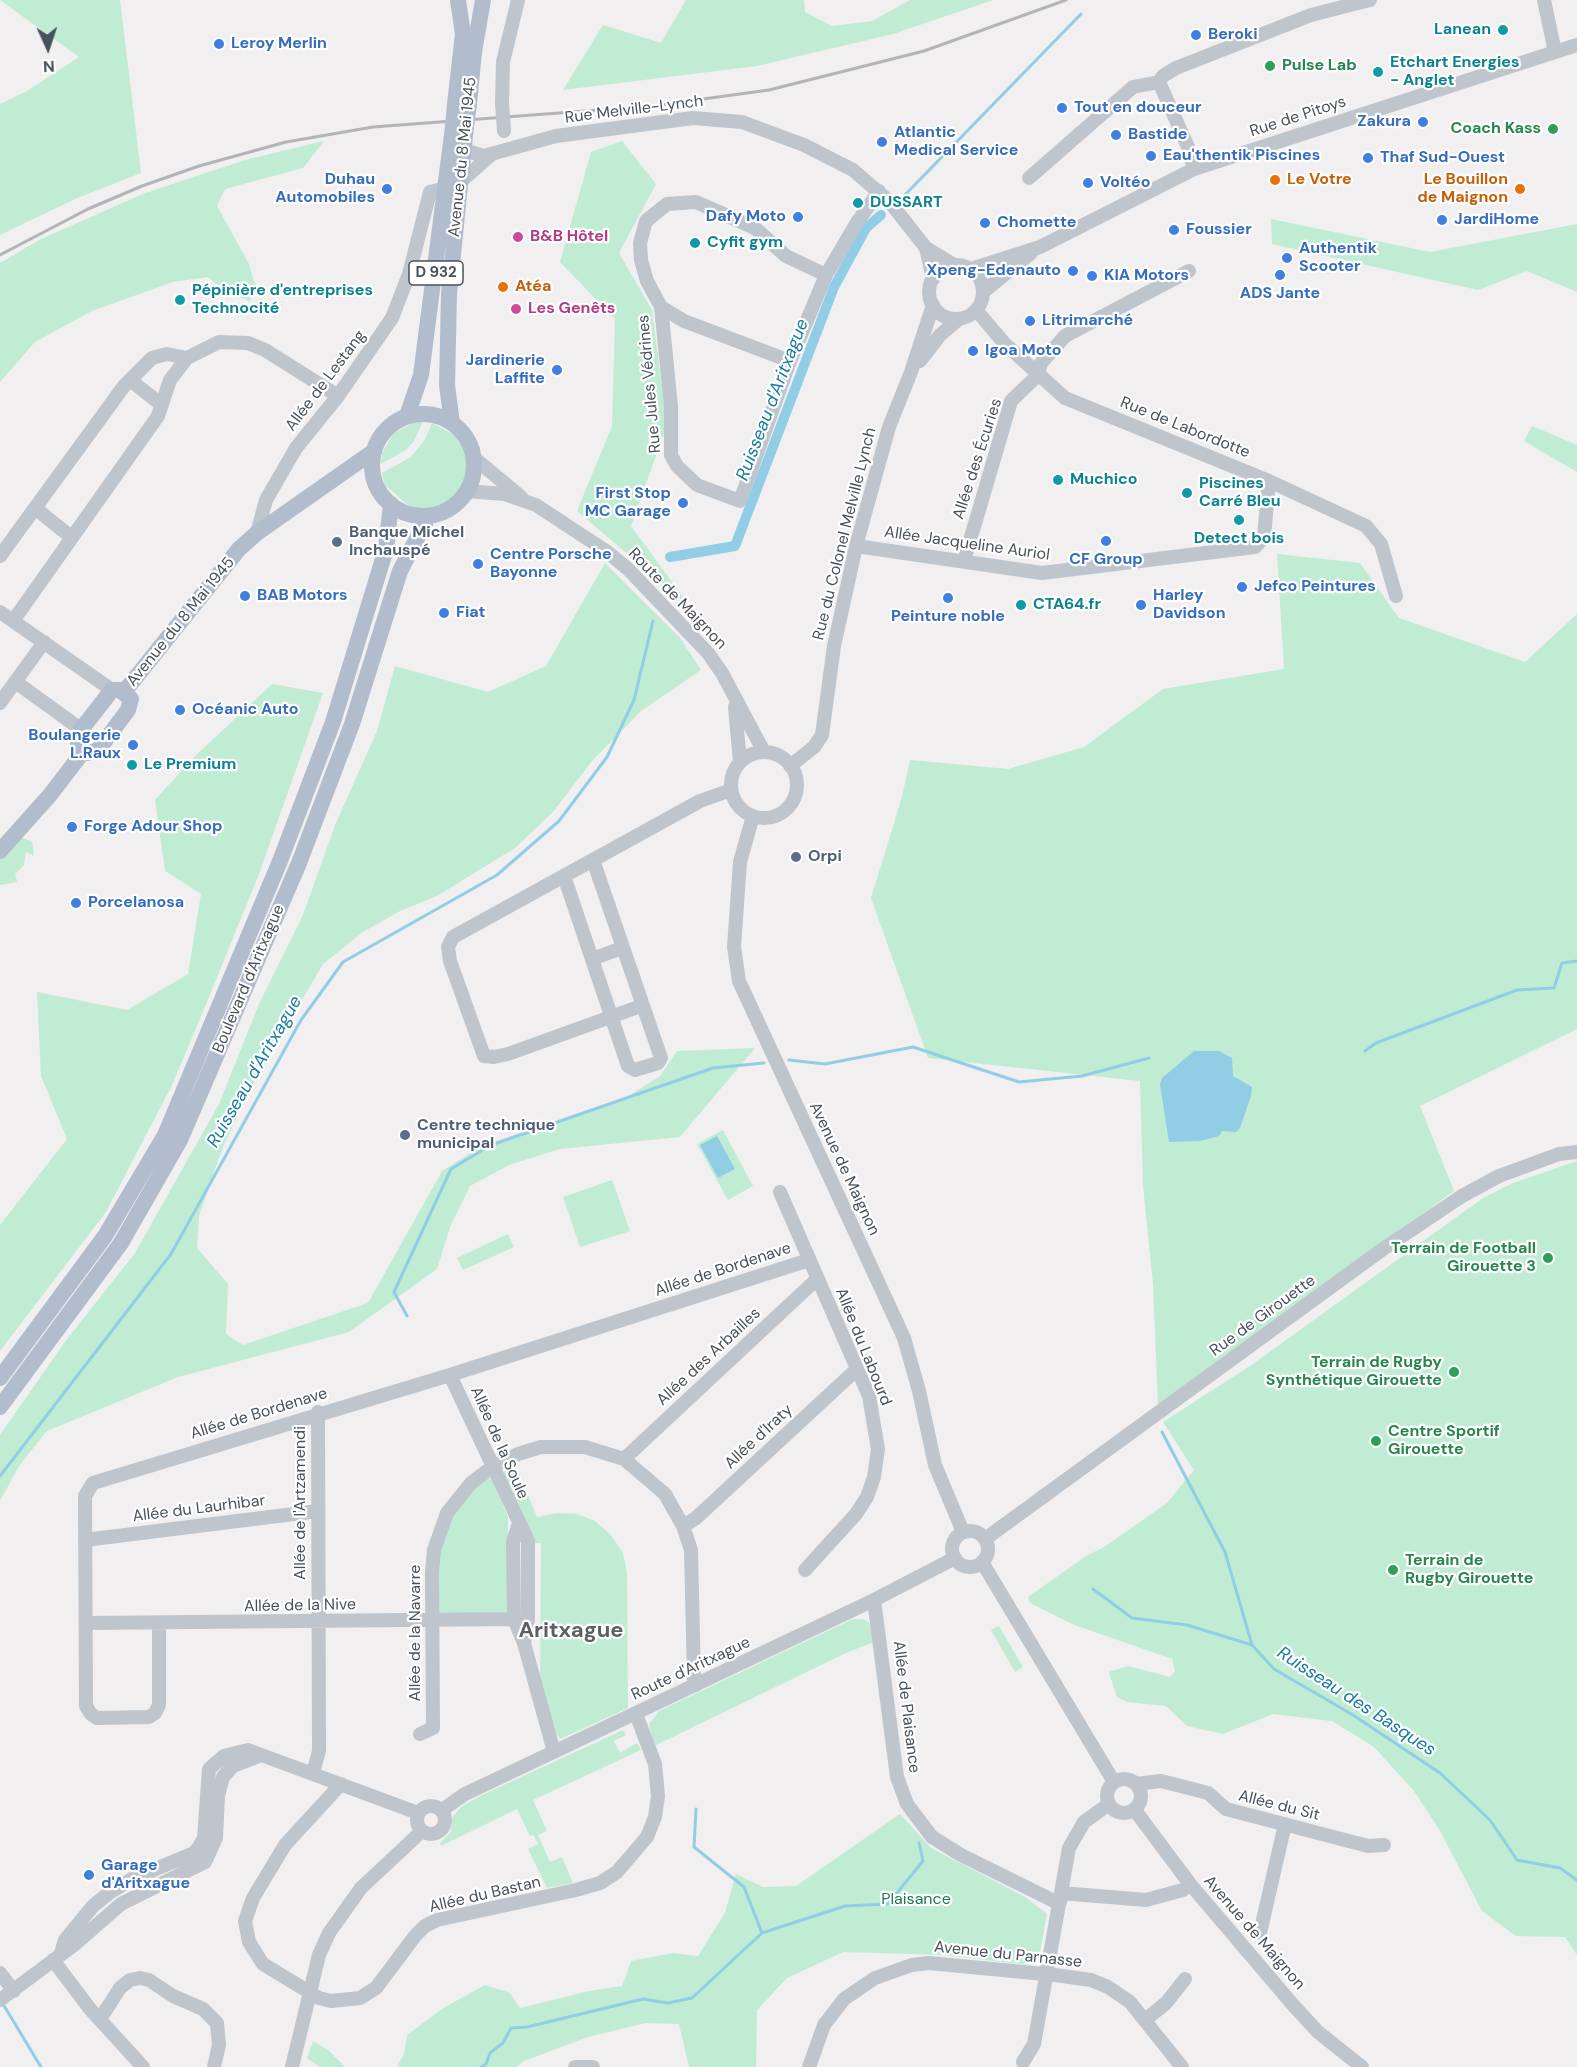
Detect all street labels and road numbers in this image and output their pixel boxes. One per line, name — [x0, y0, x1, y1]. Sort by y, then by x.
street label: Avenue du 8 Mai 1945 — [445, 76, 481, 238]
street label: Rue Melville-Lynch — [564, 92, 704, 128]
street label: Rue de Pitoys — [1248, 92, 1348, 142]
road number: D 932 — [409, 261, 463, 285]
street label: Rue Jules Védrines — [634, 314, 666, 454]
street label: Allée de Lestang — [282, 327, 370, 435]
street label: Rue de Labordotte — [1117, 393, 1253, 463]
street label: Allée des Écuries — [949, 396, 1007, 522]
street label: Rue du Colonel Melville Lynch — [809, 426, 881, 642]
street label: Allée Jacqueline Auriol — [883, 523, 1051, 565]
street label: Route de Maignon — [624, 544, 730, 654]
street label: Avenue du 8 Mai 1945 — [123, 553, 239, 691]
street label: Boulevard d'Aritxague — [209, 902, 289, 1056]
street label: Avenue de Maignon — [805, 1099, 883, 1239]
street label: Allée de Bordenave — [652, 1239, 794, 1301]
street label: Rue de Girouette — [1206, 1271, 1320, 1361]
street label: Allée du Labourd — [831, 1285, 895, 1409]
street label: Allée des Arbailles — [653, 1304, 765, 1410]
street label: Allée de Bordenave — [188, 1384, 330, 1444]
street label: Allée de la Soule — [466, 1384, 532, 1502]
street label: Allée d'Iraty — [721, 1401, 797, 1473]
street label: Allée de l'Artzamendi — [291, 1426, 311, 1580]
street label: Allée du Laurhibar — [132, 1491, 266, 1527]
street label: Allée de la Navarre — [406, 1565, 426, 1701]
street label: Allée de la Nive — [244, 1595, 356, 1617]
street label: Route d'Aritxague — [628, 1633, 754, 1705]
street label: Allée de Plaisance — [888, 1640, 924, 1774]
street label: Allée du Sit — [1236, 1787, 1322, 1825]
street label: Avenue de Maignon — [1199, 1872, 1309, 1994]
street label: Allée du Bastan — [427, 1873, 543, 1917]
street label: Avenue du Parnasse — [933, 1938, 1083, 1972]

